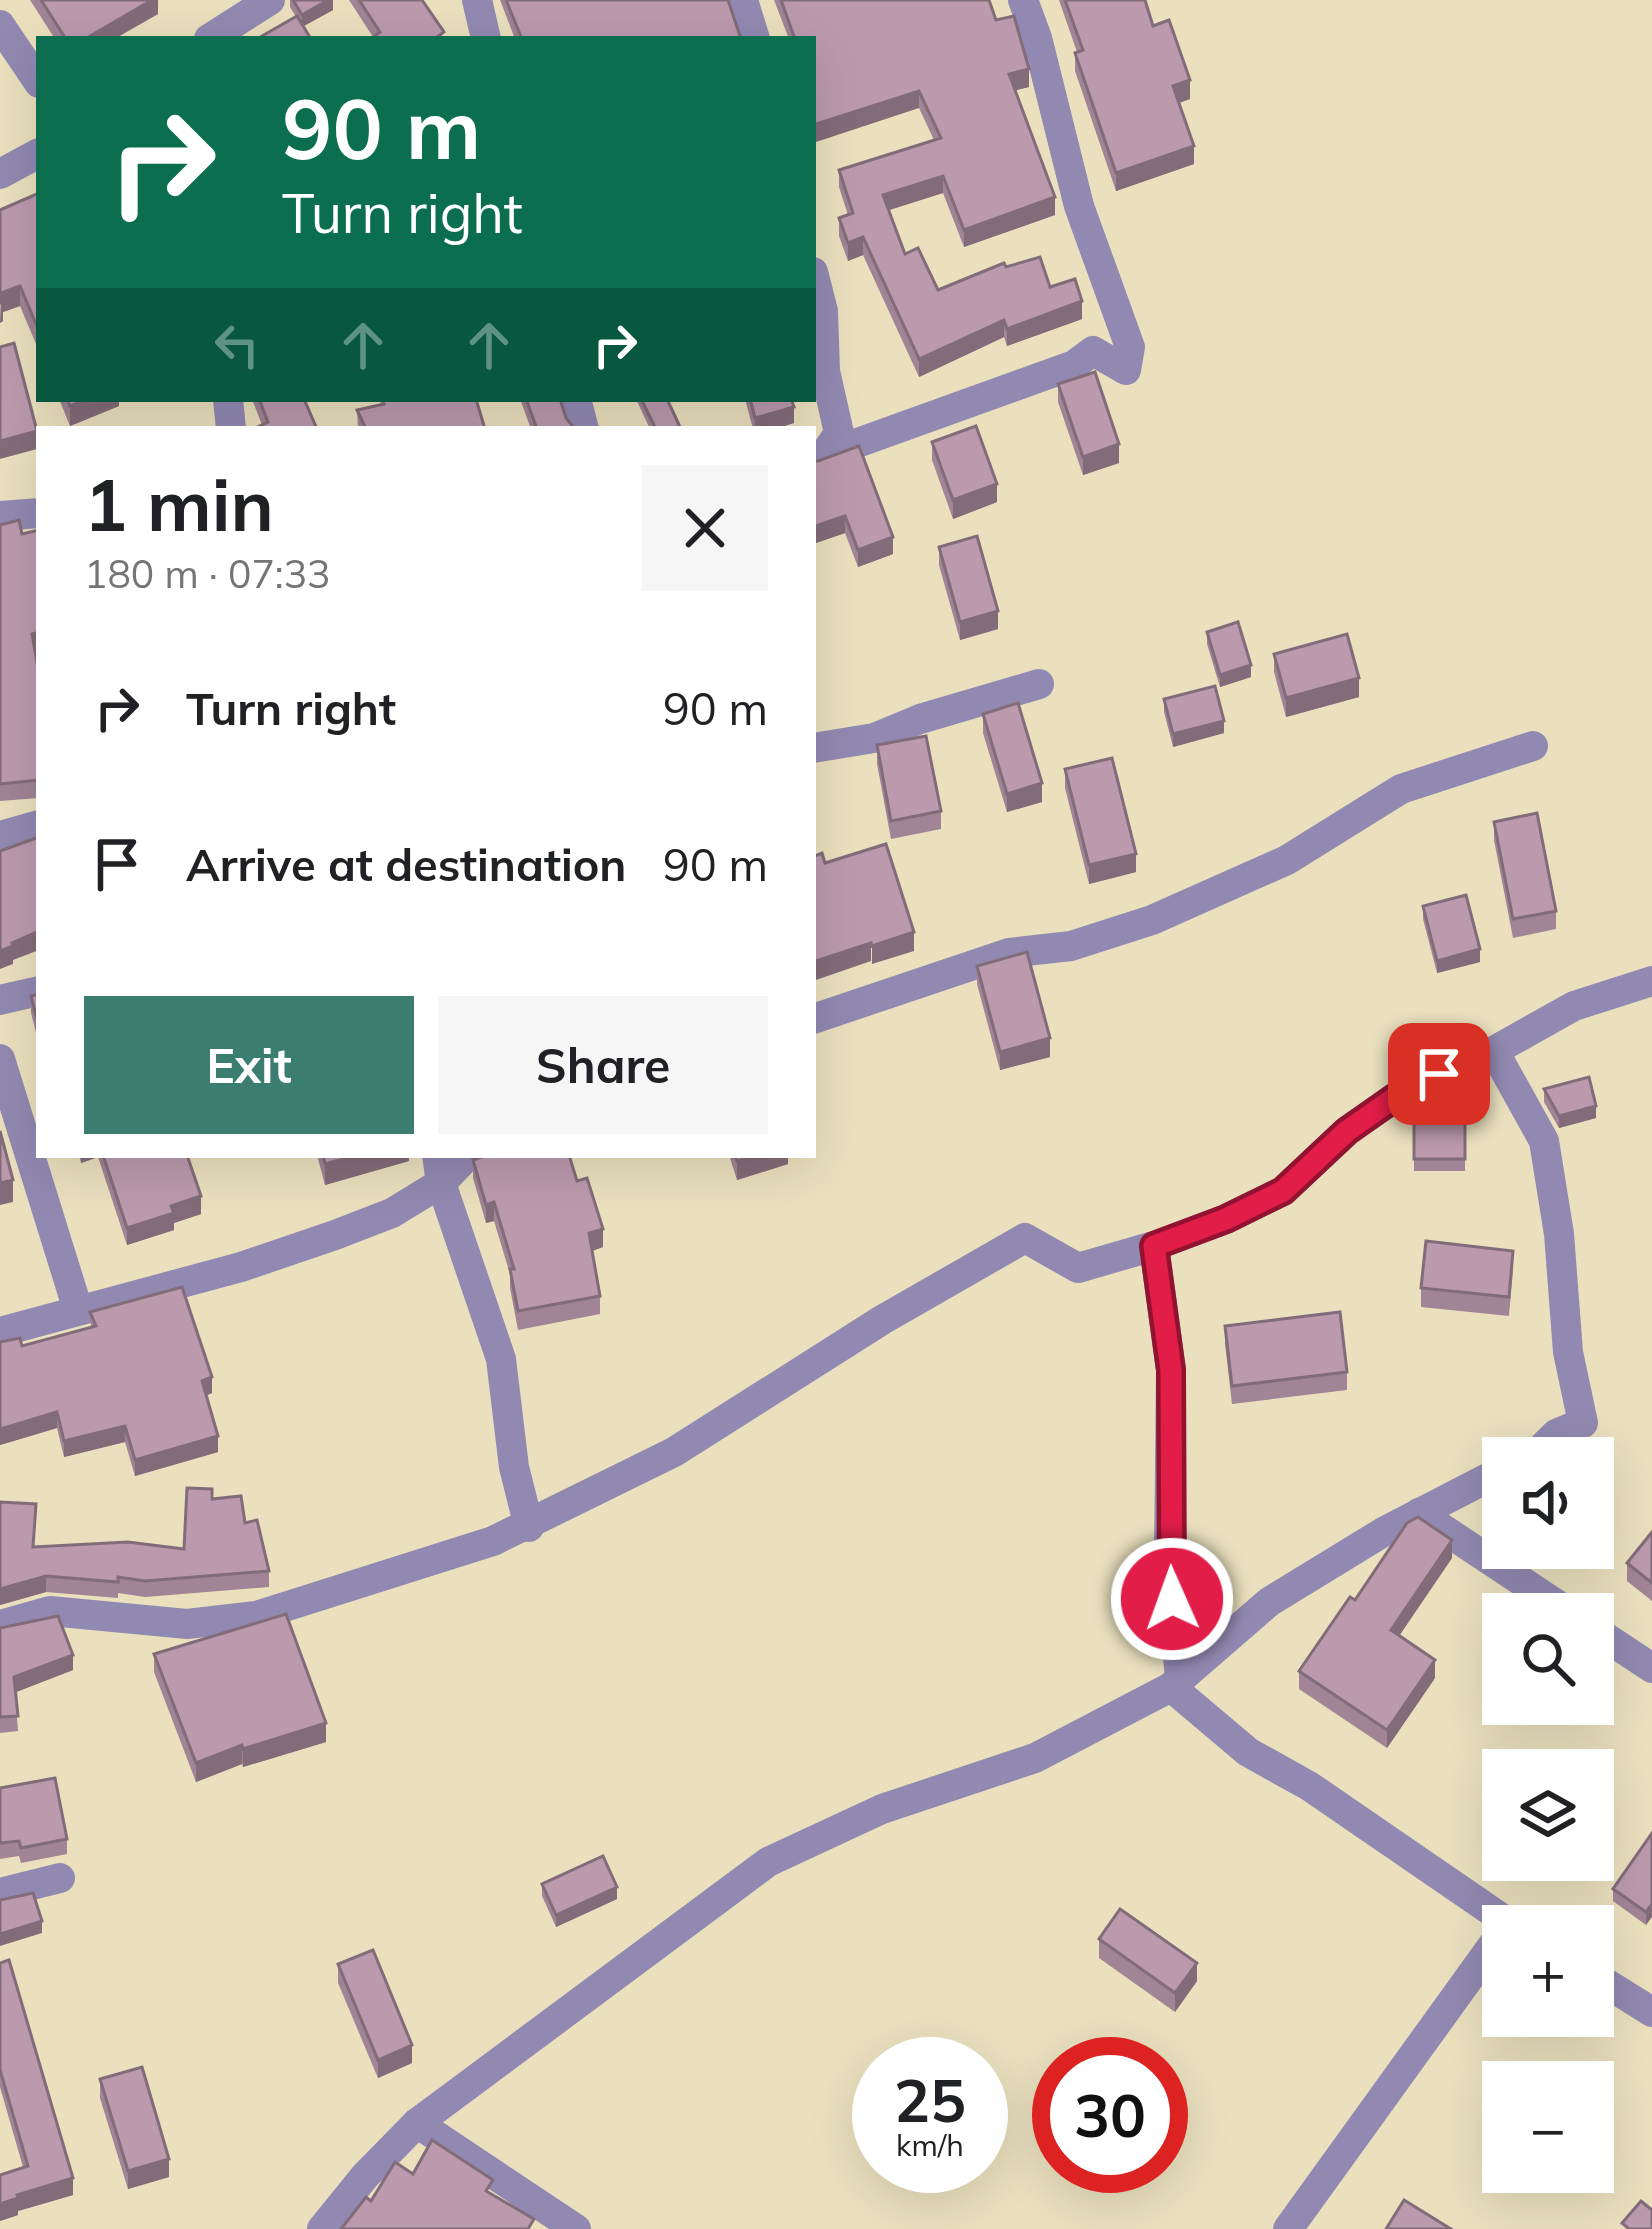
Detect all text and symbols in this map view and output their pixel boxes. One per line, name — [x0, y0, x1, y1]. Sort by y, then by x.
text: 90 m — [282, 75, 481, 180]
icon: right — [84, 84, 240, 240]
text: Turn right — [282, 179, 523, 247]
icon: left — [204, 312, 270, 378]
icon: ahead — [330, 312, 396, 378]
icon: ahead — [456, 312, 522, 378]
icon: right — [582, 312, 648, 378]
text: 1 min — [84, 459, 274, 549]
button: close — [642, 465, 768, 591]
text: 180 m · 07:33 — [84, 549, 330, 598]
icon: right — [84, 675, 150, 741]
text: Turn right — [186, 680, 396, 736]
text: 90 m — [663, 680, 768, 736]
icon: arrive — [84, 831, 150, 897]
text: Arrive at destination — [186, 836, 626, 892]
text: 90 m — [663, 836, 768, 892]
button: Exit — [84, 996, 414, 1134]
button: Share — [438, 996, 768, 1134]
pin — [1388, 1023, 1490, 1125]
icon: arrive — [1406, 1041, 1472, 1107]
map controls — [1482, 1437, 1614, 2193]
button: sound — [1482, 1437, 1614, 1569]
position arrow — [1109, 1536, 1235, 1662]
button: search — [1482, 1593, 1614, 1725]
button: layers — [1482, 1749, 1614, 1881]
button: + — [1482, 1905, 1614, 2037]
speed limit sign: 30 — [1032, 2037, 1188, 2193]
button: − — [1482, 2061, 1614, 2193]
text: 25 — [894, 2062, 966, 2137]
text: km/h — [896, 2126, 964, 2164]

